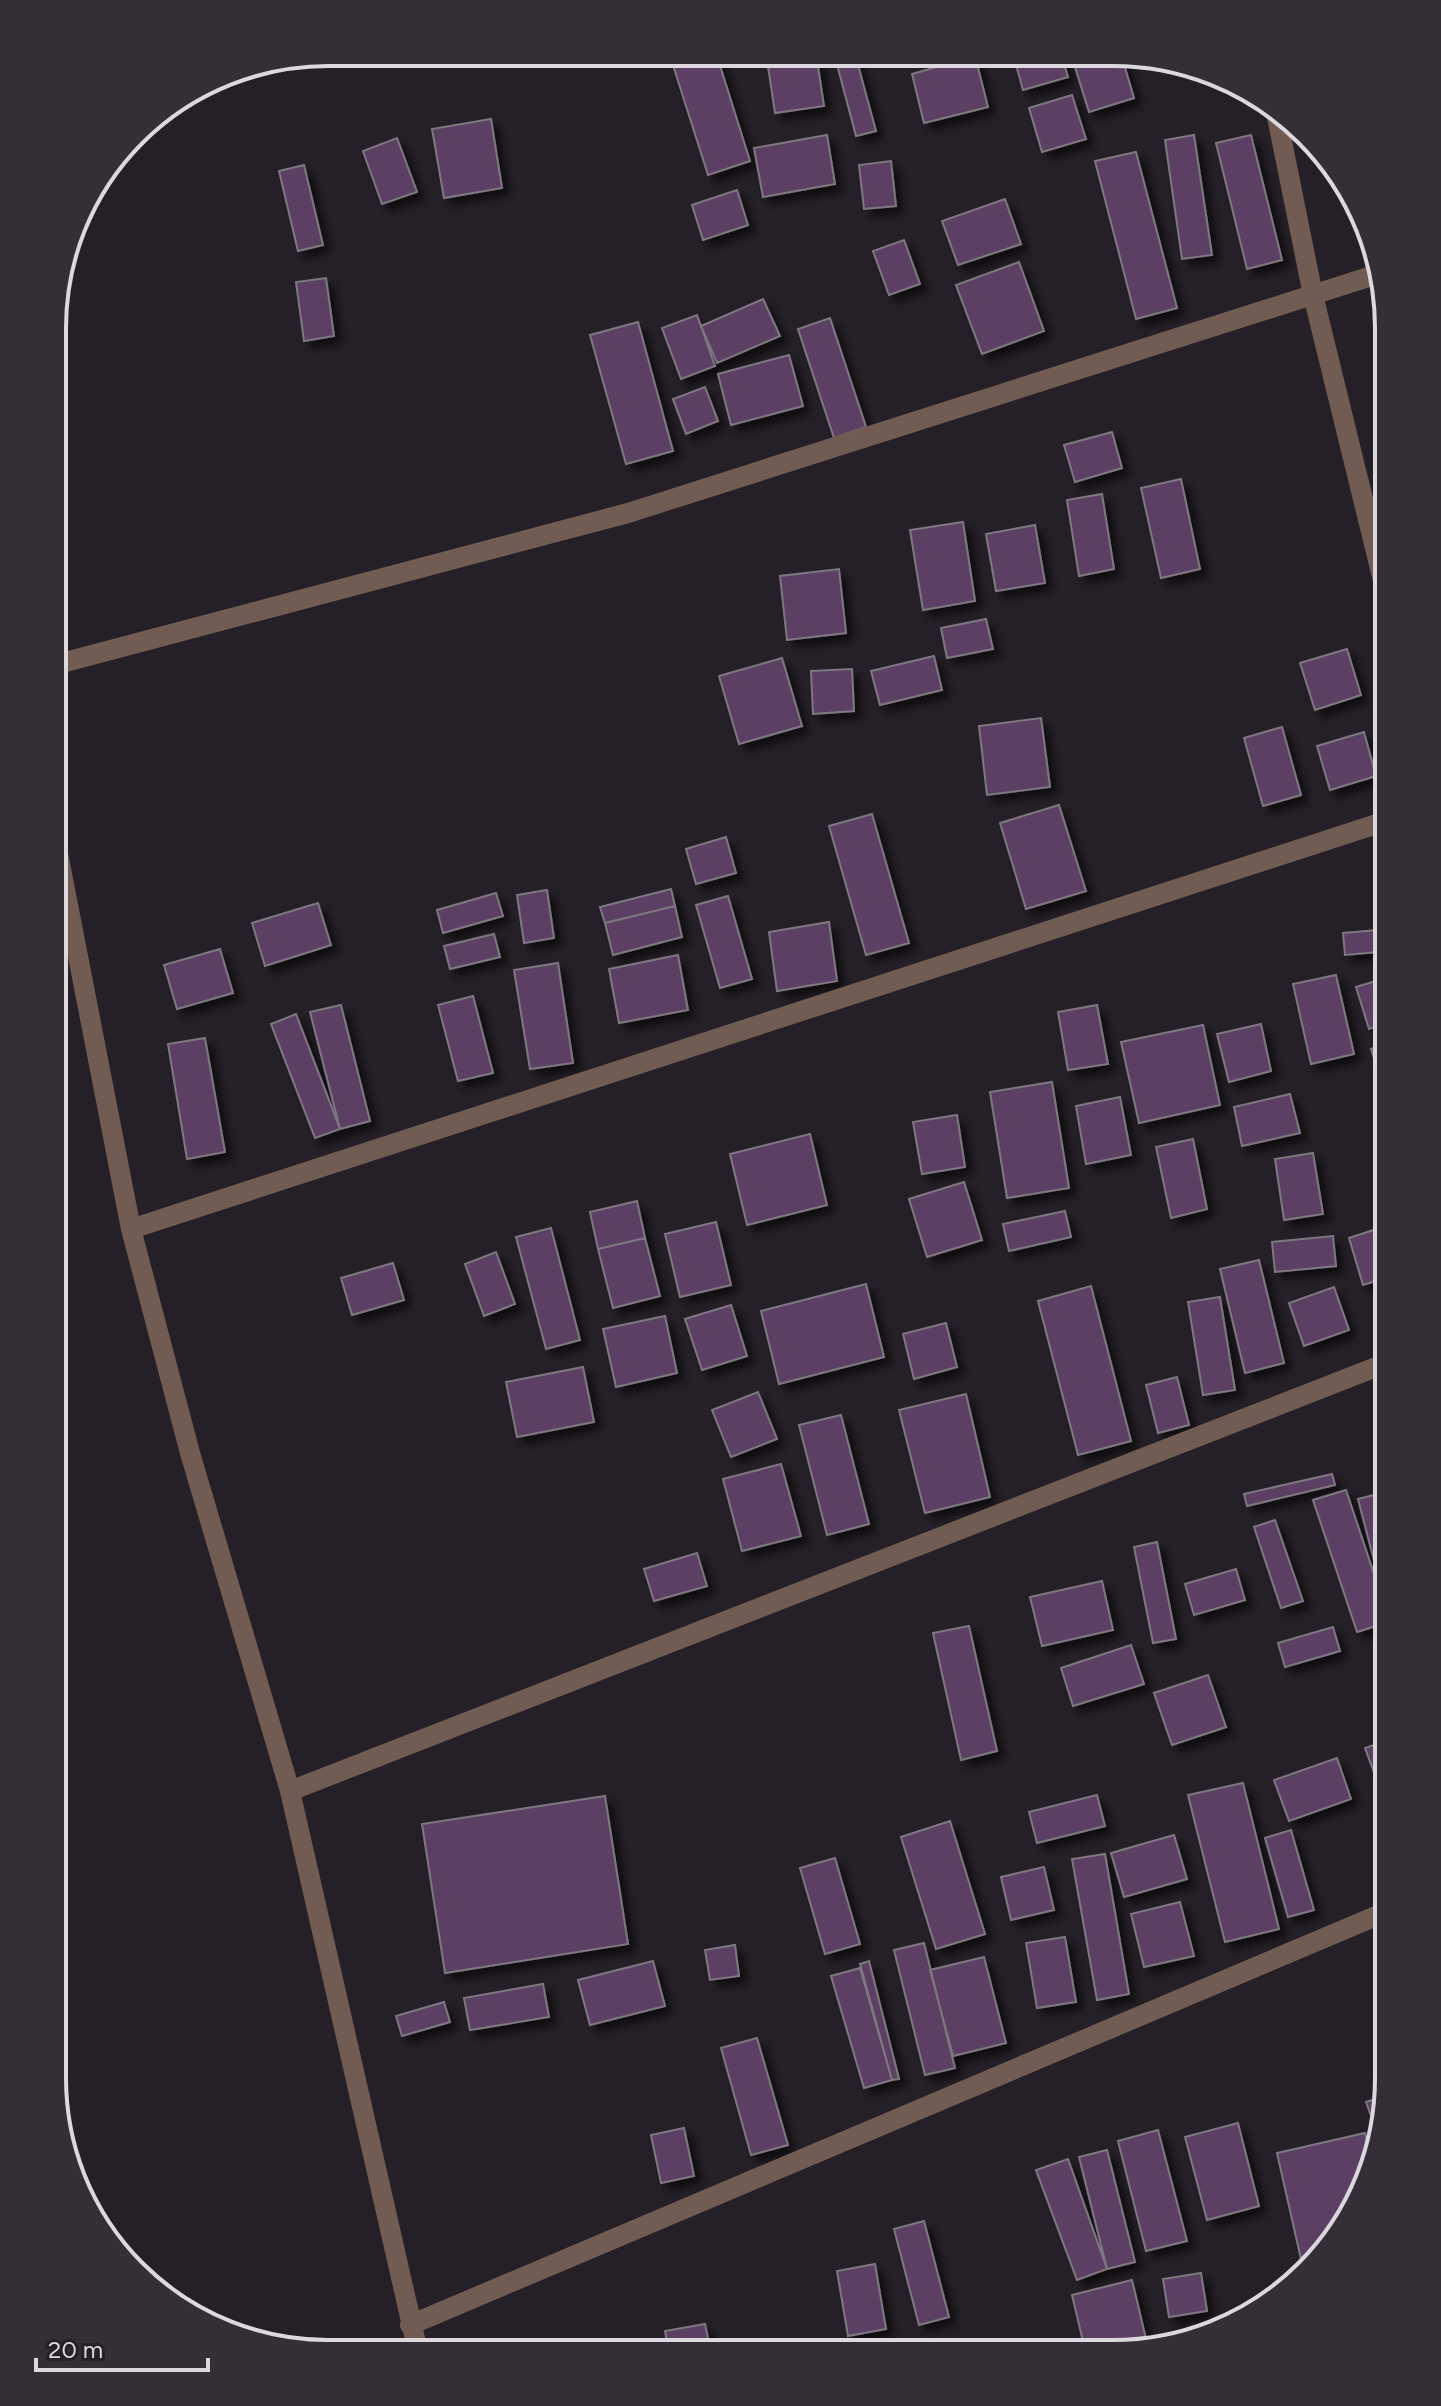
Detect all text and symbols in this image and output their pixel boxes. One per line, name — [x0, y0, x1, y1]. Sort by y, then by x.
scale bar — [36, 2322, 208, 2372]
text: 20 m — [48, 2335, 103, 2364]

